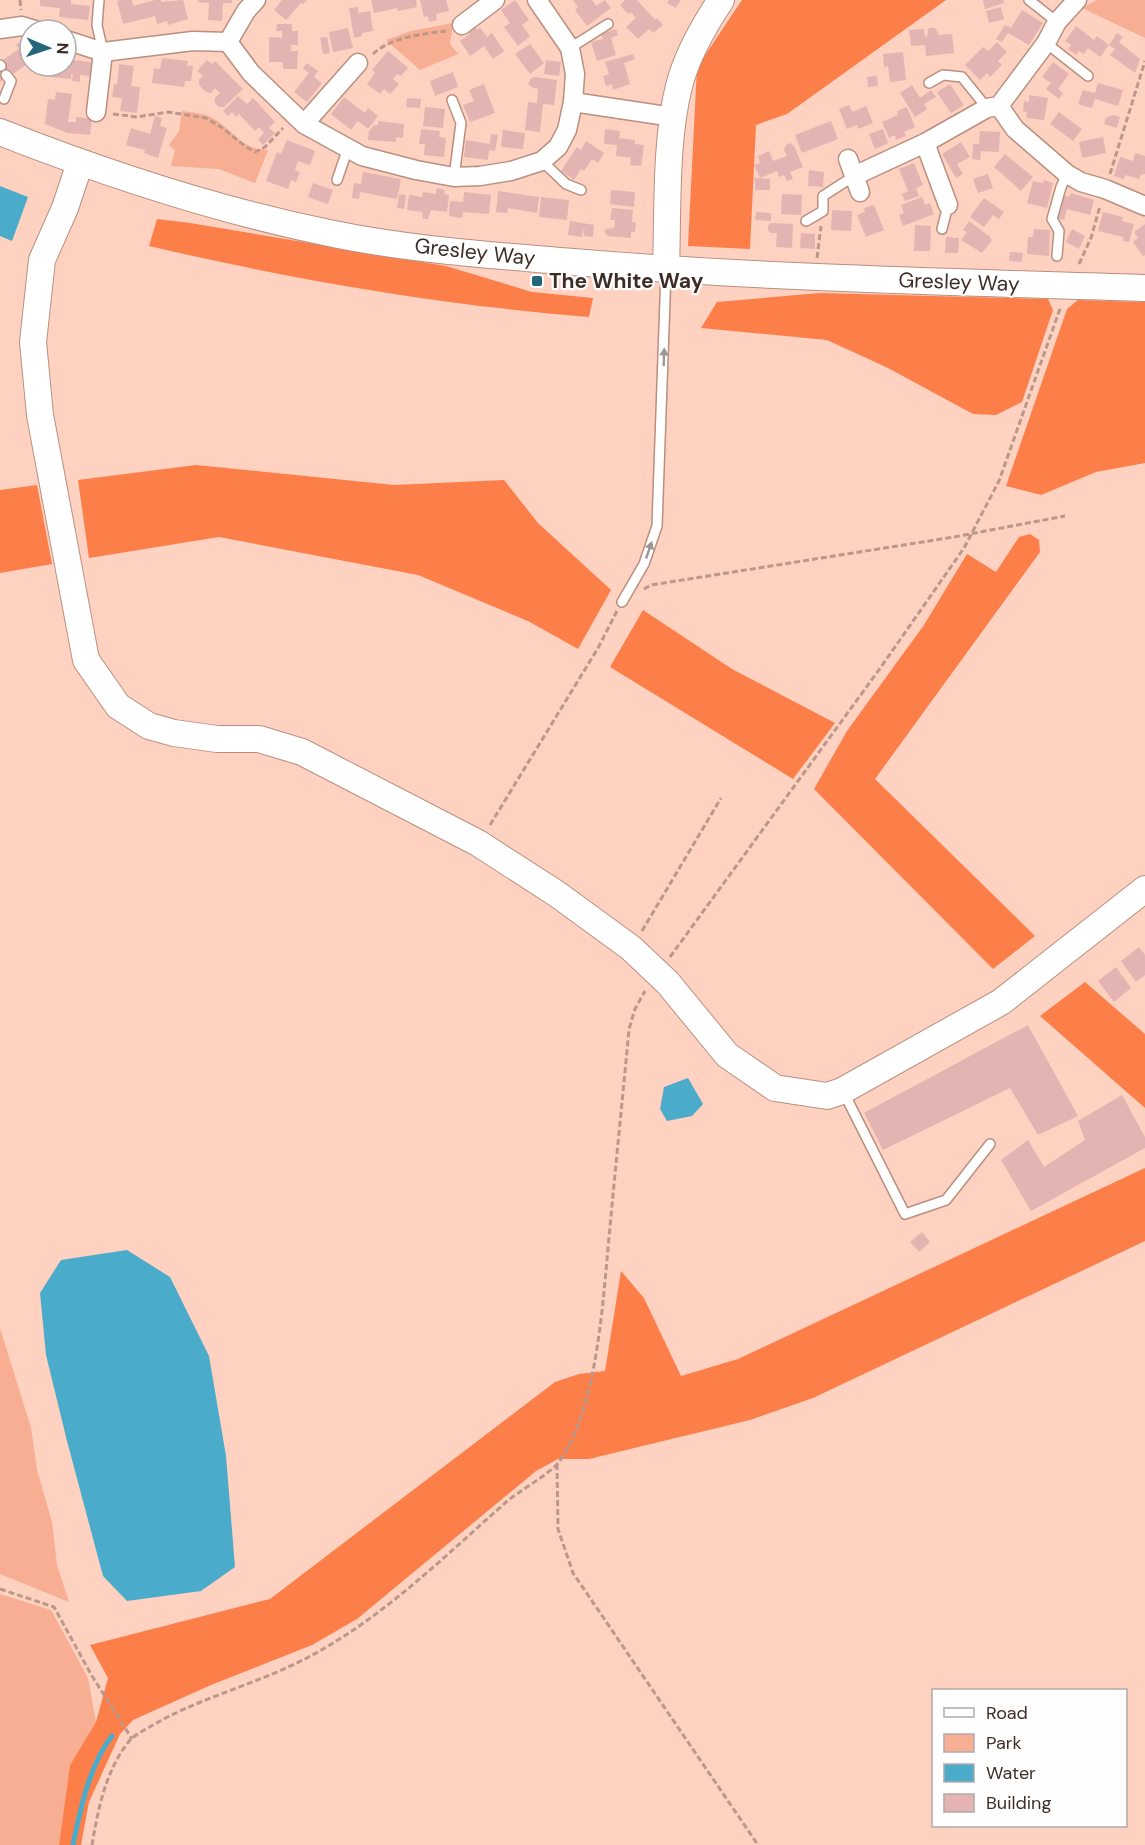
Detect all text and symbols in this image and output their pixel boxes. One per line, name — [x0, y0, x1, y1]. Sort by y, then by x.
north arrow — [18, 18, 78, 78]
text: N — [52, 42, 73, 55]
street label: Gresley Way — [413, 232, 537, 272]
street label: Gresley Way — [898, 266, 1020, 298]
place label: The White Way — [549, 267, 704, 295]
marker: The White Way — [530, 274, 544, 288]
one-way arrow — [659, 347, 668, 366]
one-way arrow — [644, 541, 654, 559]
legend — [932, 1689, 1127, 1827]
text: Road — [986, 1701, 1028, 1725]
text: Park — [986, 1731, 1022, 1755]
text: Water — [986, 1761, 1036, 1785]
text: Building — [986, 1791, 1051, 1815]

